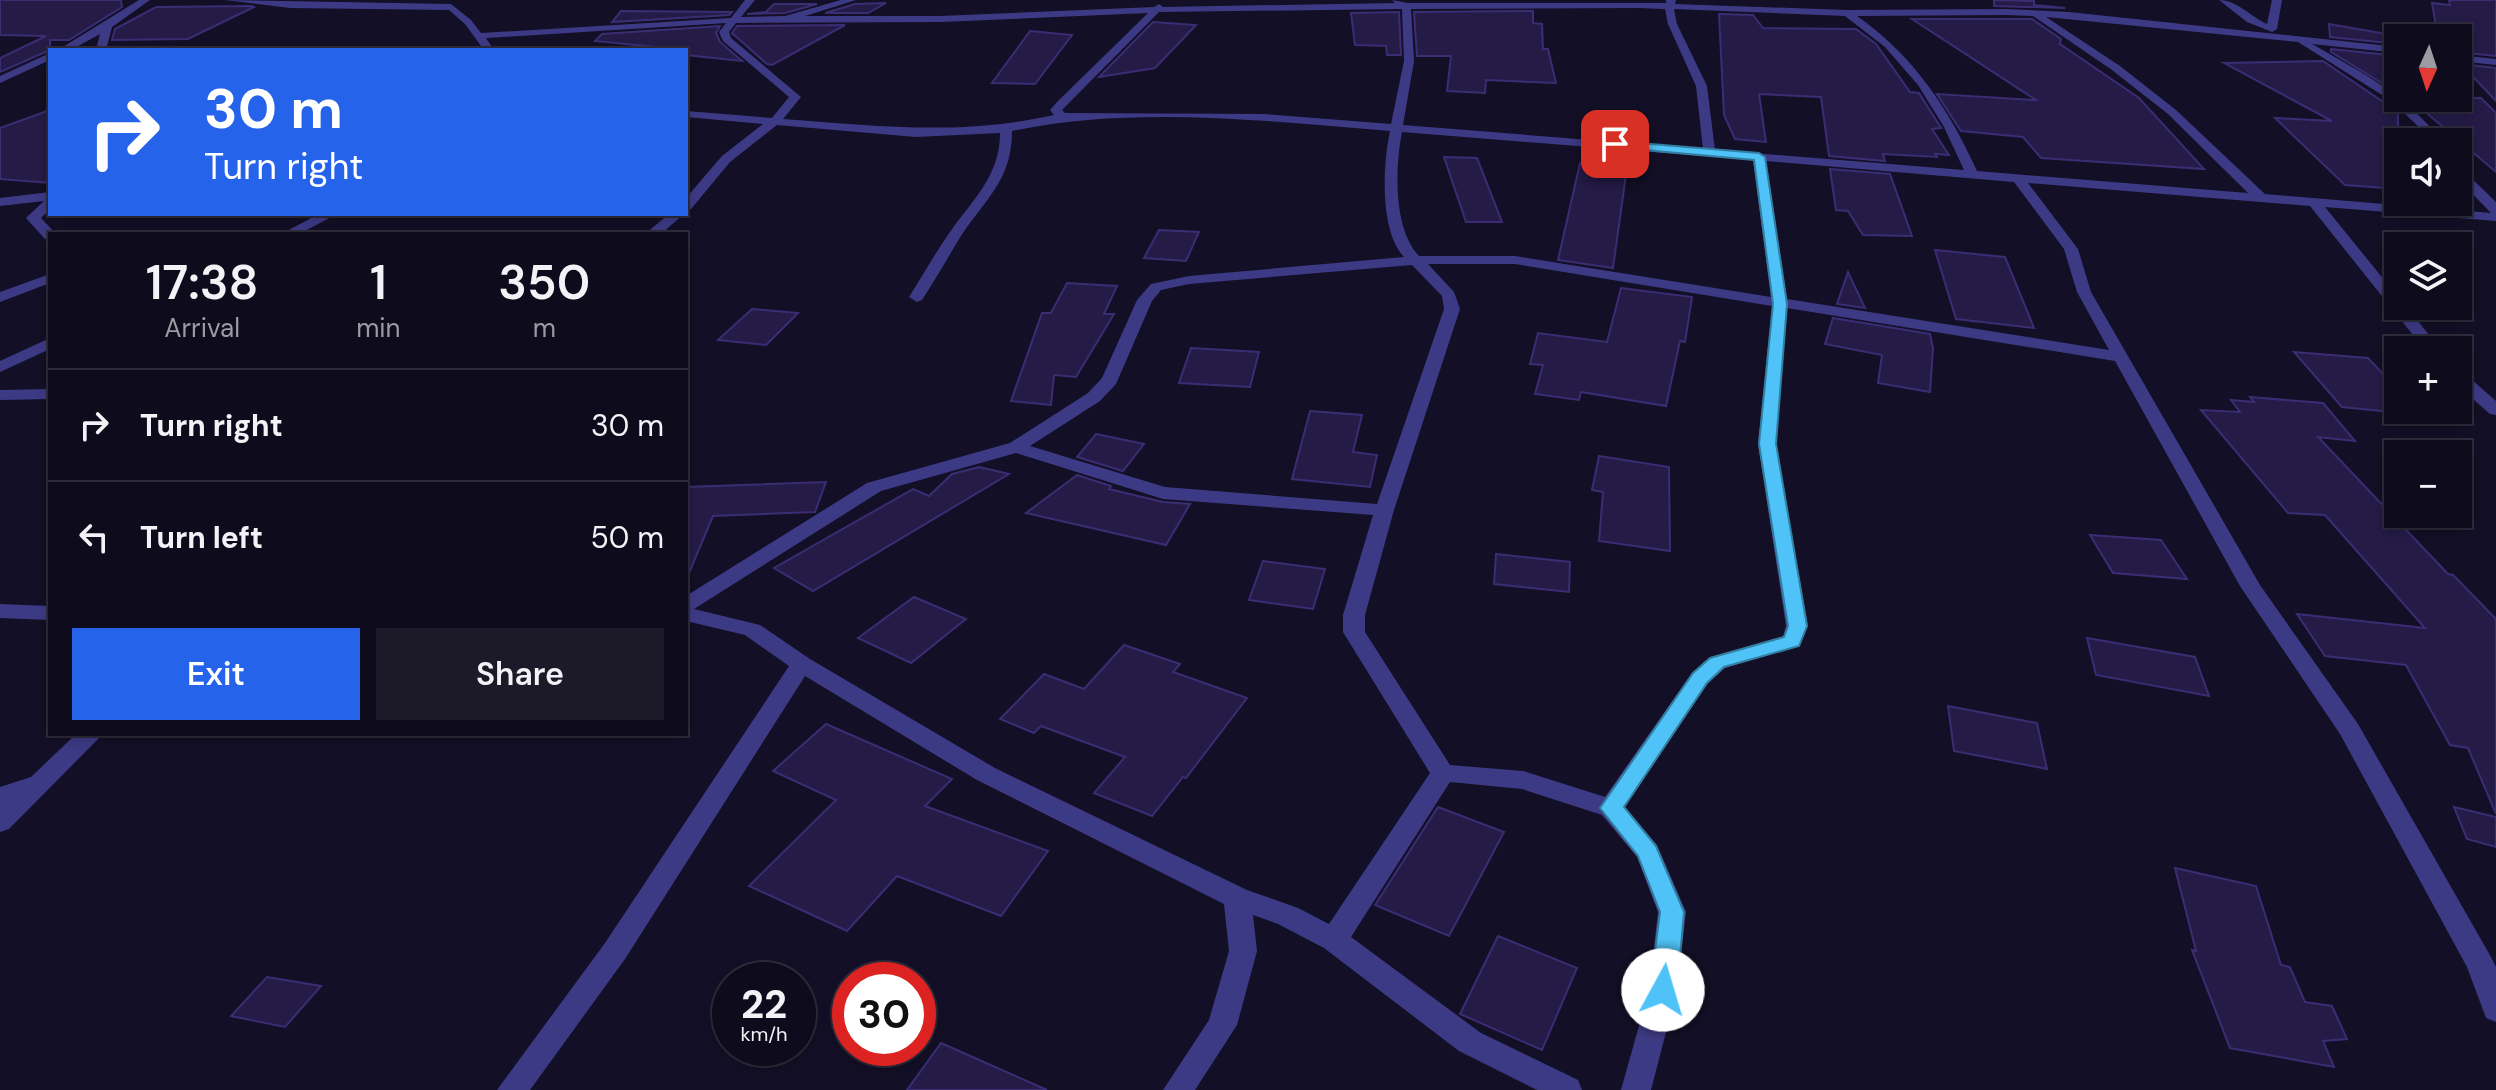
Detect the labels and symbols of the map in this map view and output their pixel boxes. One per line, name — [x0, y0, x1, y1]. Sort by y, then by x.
north arrow — [2384, 24, 2472, 112]
pin — [1581, 110, 1649, 178]
position arrow — [1621, 948, 1705, 1032]
speed limit sign: 30 — [832, 962, 936, 1066]

